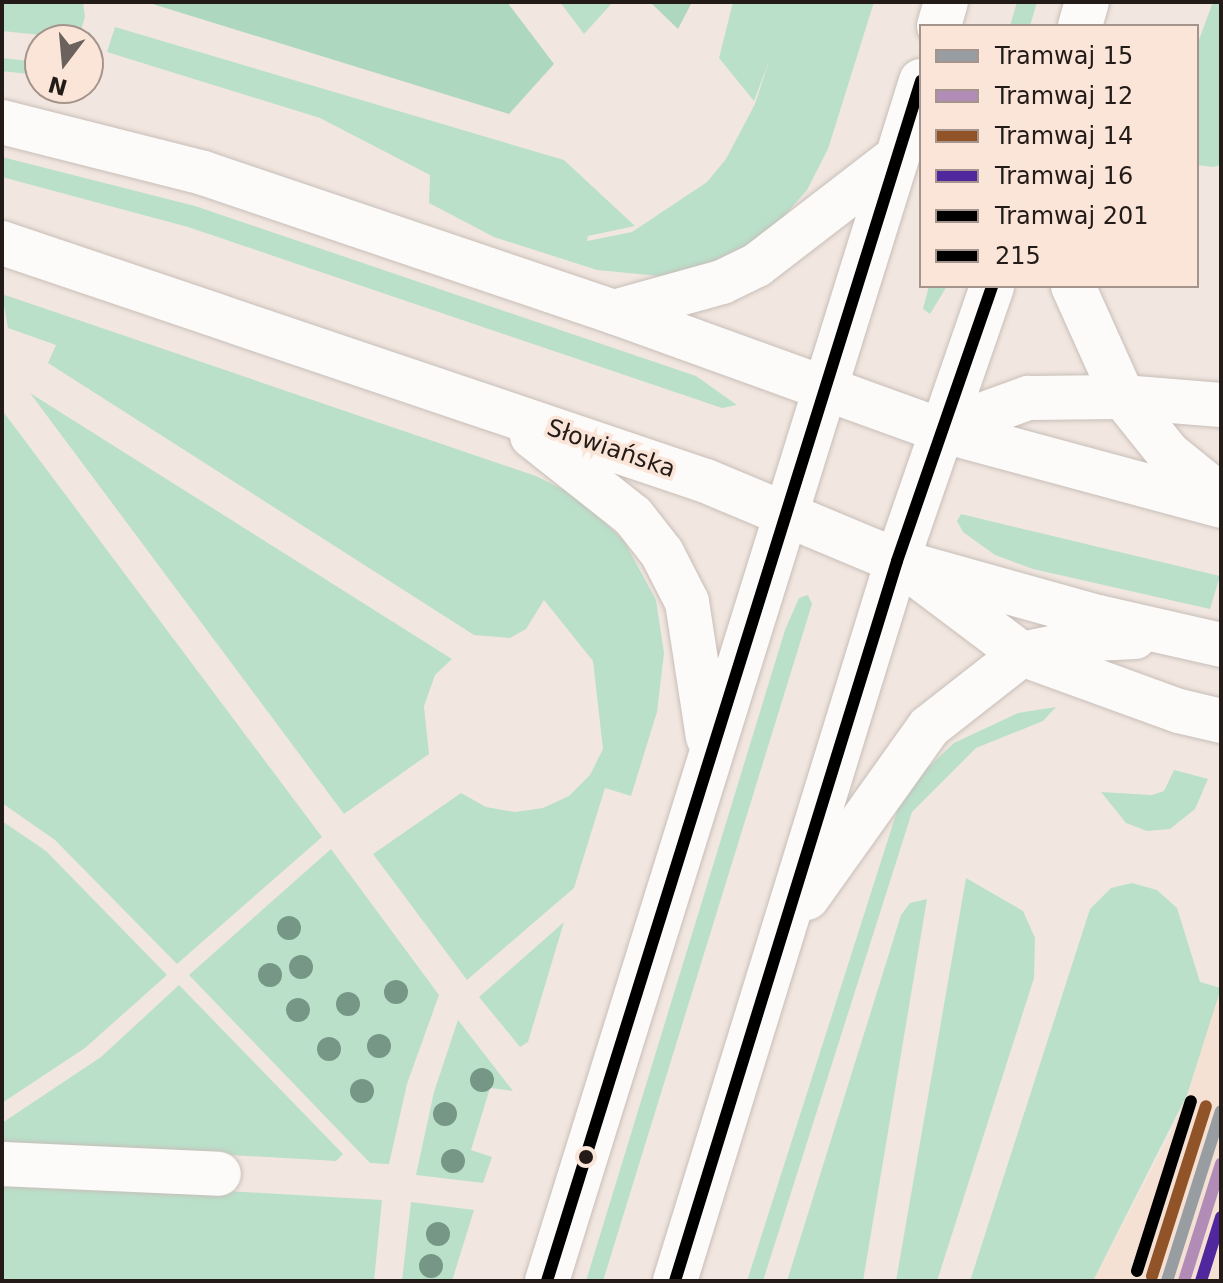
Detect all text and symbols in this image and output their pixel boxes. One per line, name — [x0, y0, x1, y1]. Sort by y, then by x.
north arrow — [24, 24, 104, 104]
legend — [919, 24, 1199, 288]
text: Tramwaj 15 — [995, 42, 1133, 70]
text: N — [46, 71, 70, 100]
text: Tramwaj 12 — [995, 82, 1133, 110]
text: Tramwaj 14 — [995, 122, 1133, 150]
text: Tramwaj 16 — [995, 162, 1133, 190]
text: Tramwaj 201 — [995, 202, 1149, 230]
text: 215 — [995, 242, 1041, 270]
street label: Słowiańska — [543, 414, 679, 484]
unlabelled marker — [578, 1149, 594, 1165]

